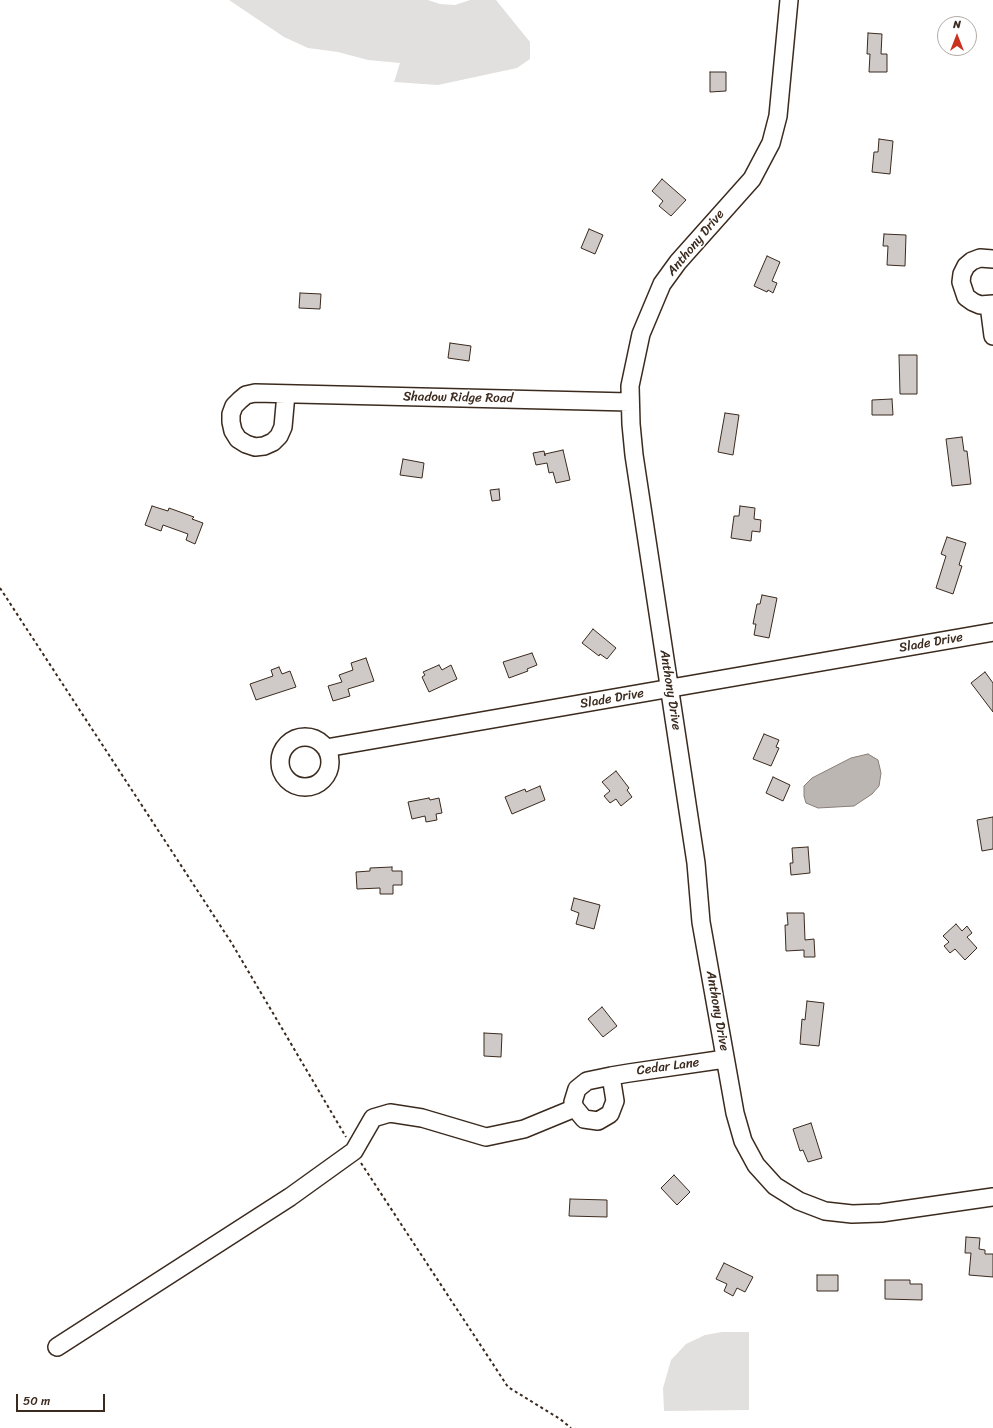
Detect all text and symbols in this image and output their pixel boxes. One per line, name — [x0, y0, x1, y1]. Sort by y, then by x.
text: N — [953, 15, 961, 34]
north arrow — [937, 16, 977, 56]
street label: Anthony Drive — [664, 207, 728, 279]
street label: Shadow Ridge Road — [403, 389, 513, 407]
street label: Slade Drive — [898, 630, 964, 656]
street label: Anthony Drive — [656, 649, 684, 731]
street label: Slade Drive — [579, 686, 645, 712]
street label: Anthony Drive — [702, 970, 732, 1052]
street label: Cedar Lane — [636, 1055, 700, 1079]
scale bar — [18, 1386, 107, 1412]
text: 50 m — [23, 1390, 50, 1412]

